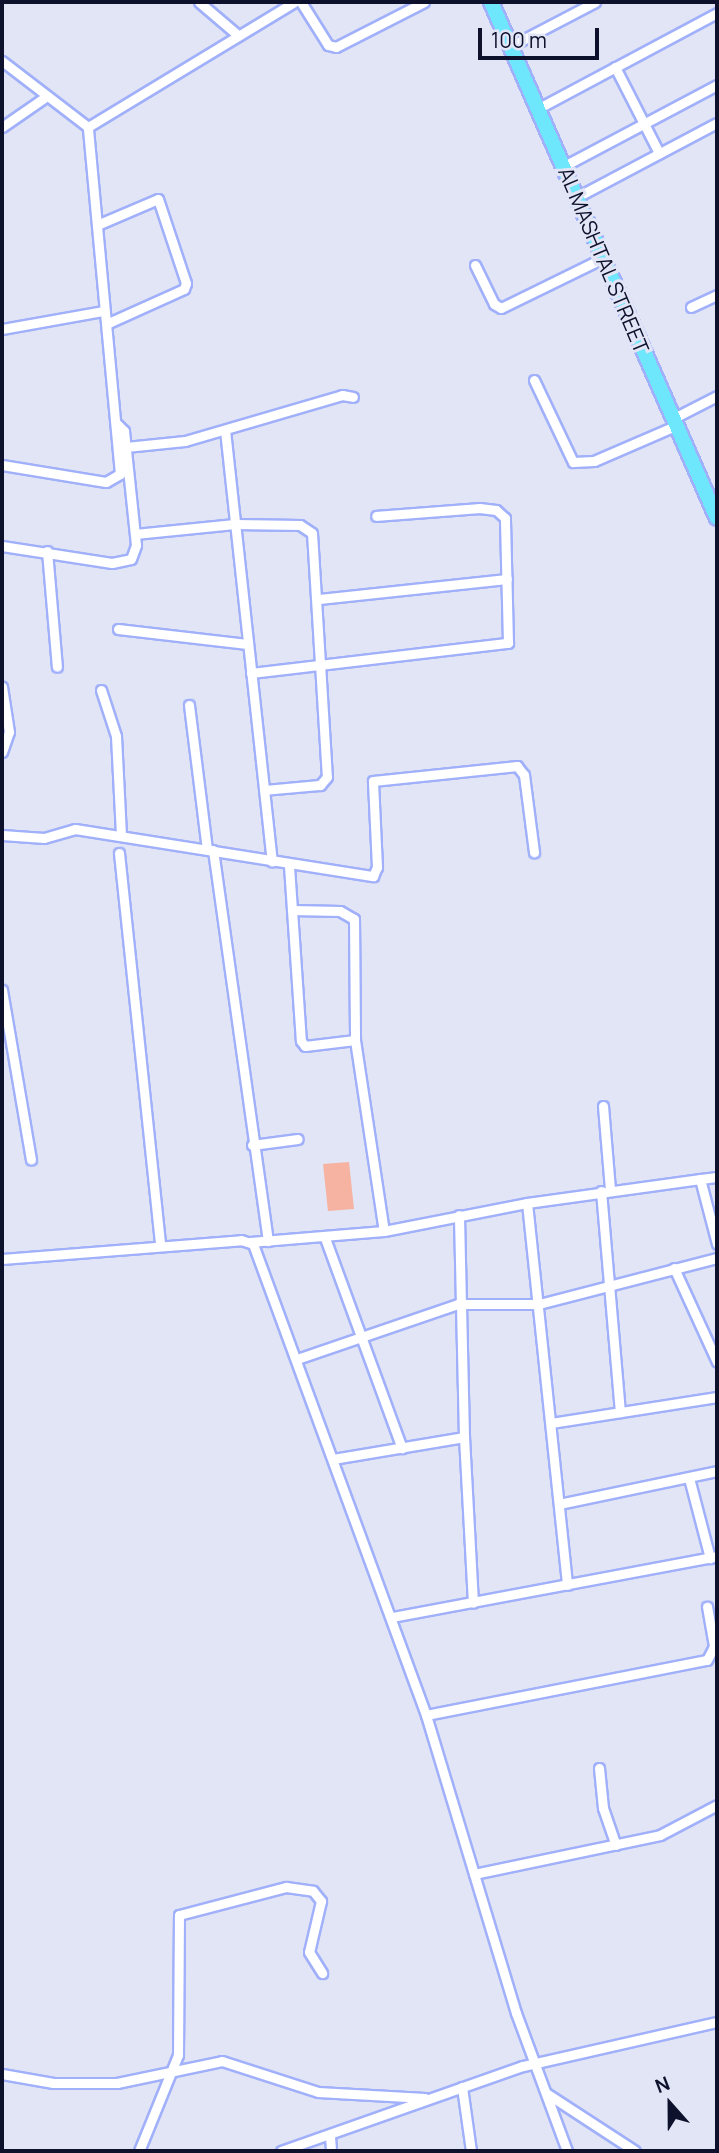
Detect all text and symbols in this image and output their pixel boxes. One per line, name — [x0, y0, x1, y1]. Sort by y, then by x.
scale bar — [481, 14, 602, 58]
text: 100 m — [491, 26, 547, 54]
street label: AL MASHTAL STREET — [553, 162, 655, 358]
north arrow — [635, 2069, 705, 2139]
text: N — [651, 2070, 674, 2099]

